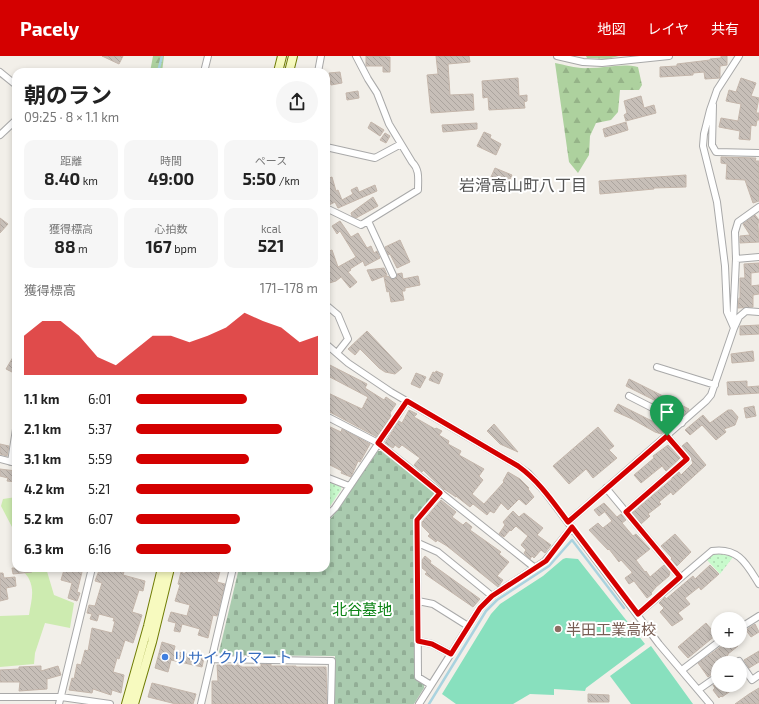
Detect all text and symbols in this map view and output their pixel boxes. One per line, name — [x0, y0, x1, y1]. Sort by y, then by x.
text: Pacely — [20, 17, 79, 40]
text: 地図 — [597, 20, 625, 37]
text: レイヤ — [647, 20, 689, 37]
text: 共有 — [711, 20, 739, 37]
text: 朝のラン — [24, 81, 112, 107]
button: share — [276, 81, 318, 123]
text: 09:25 · 8 × 1.1 km — [24, 109, 119, 125]
text: 距離 — [60, 154, 82, 167]
text: 時間 — [160, 154, 182, 167]
text: ペース — [255, 154, 287, 167]
text: 8.40 — [44, 168, 80, 188]
text: 49:00 — [148, 168, 194, 188]
text: 5:50 — [242, 168, 276, 188]
text: km — [80, 174, 98, 187]
text: /km — [276, 174, 300, 187]
district label: 岩滑高山町八丁目 — [459, 175, 587, 194]
text: 獲得標高 — [49, 222, 93, 235]
text: 心拍数 — [155, 222, 188, 235]
text: kcal — [261, 222, 281, 235]
text: 521 — [258, 235, 284, 255]
text: 88 — [54, 236, 76, 256]
text: 167 — [145, 236, 172, 256]
text: m — [76, 242, 88, 255]
text: bpm — [172, 242, 197, 255]
text: 171–178 m — [260, 280, 318, 296]
text: 獲得標高 — [24, 282, 76, 298]
text: 1.1 km — [24, 391, 59, 407]
text: 6:01 — [88, 391, 112, 407]
pin — [650, 395, 684, 436]
icon: arrive — [656, 401, 678, 423]
text: 2.1 km — [24, 421, 61, 437]
text: 5:37 — [88, 421, 112, 437]
text: 3.1 km — [24, 451, 61, 467]
text: 5:59 — [88, 451, 112, 467]
text: 4.2 km — [24, 481, 65, 497]
text: 5:21 — [88, 481, 111, 497]
text: 5.2 km — [24, 511, 63, 527]
text: 6:07 — [88, 511, 113, 527]
text: 6.3 km — [24, 541, 64, 557]
text: 6:16 — [88, 541, 111, 557]
park label: 北谷墓地 — [332, 600, 392, 618]
map controls — [711, 612, 747, 692]
button: + — [711, 612, 747, 648]
place label: 半田工業高校 — [566, 620, 656, 638]
marker: 半田工業高校 — [553, 624, 563, 634]
place label: リサイクルマート — [173, 648, 292, 666]
marker: リサイクルマート — [160, 652, 170, 662]
button: − — [711, 656, 747, 692]

